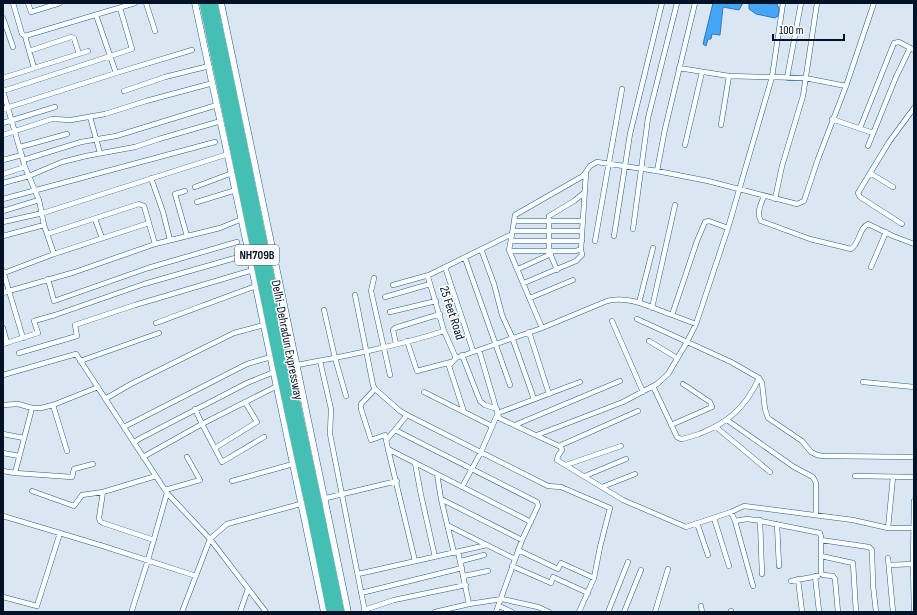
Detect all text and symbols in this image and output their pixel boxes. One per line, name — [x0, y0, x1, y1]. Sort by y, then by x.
scale bar — [773, 16, 844, 42]
text: 100 m — [779, 23, 804, 38]
road number: NH709B — [235, 245, 279, 265]
street label: Delhi-Dehradun Expressway — [268, 279, 306, 401]
street label: 25 Feet Road — [436, 284, 468, 342]

